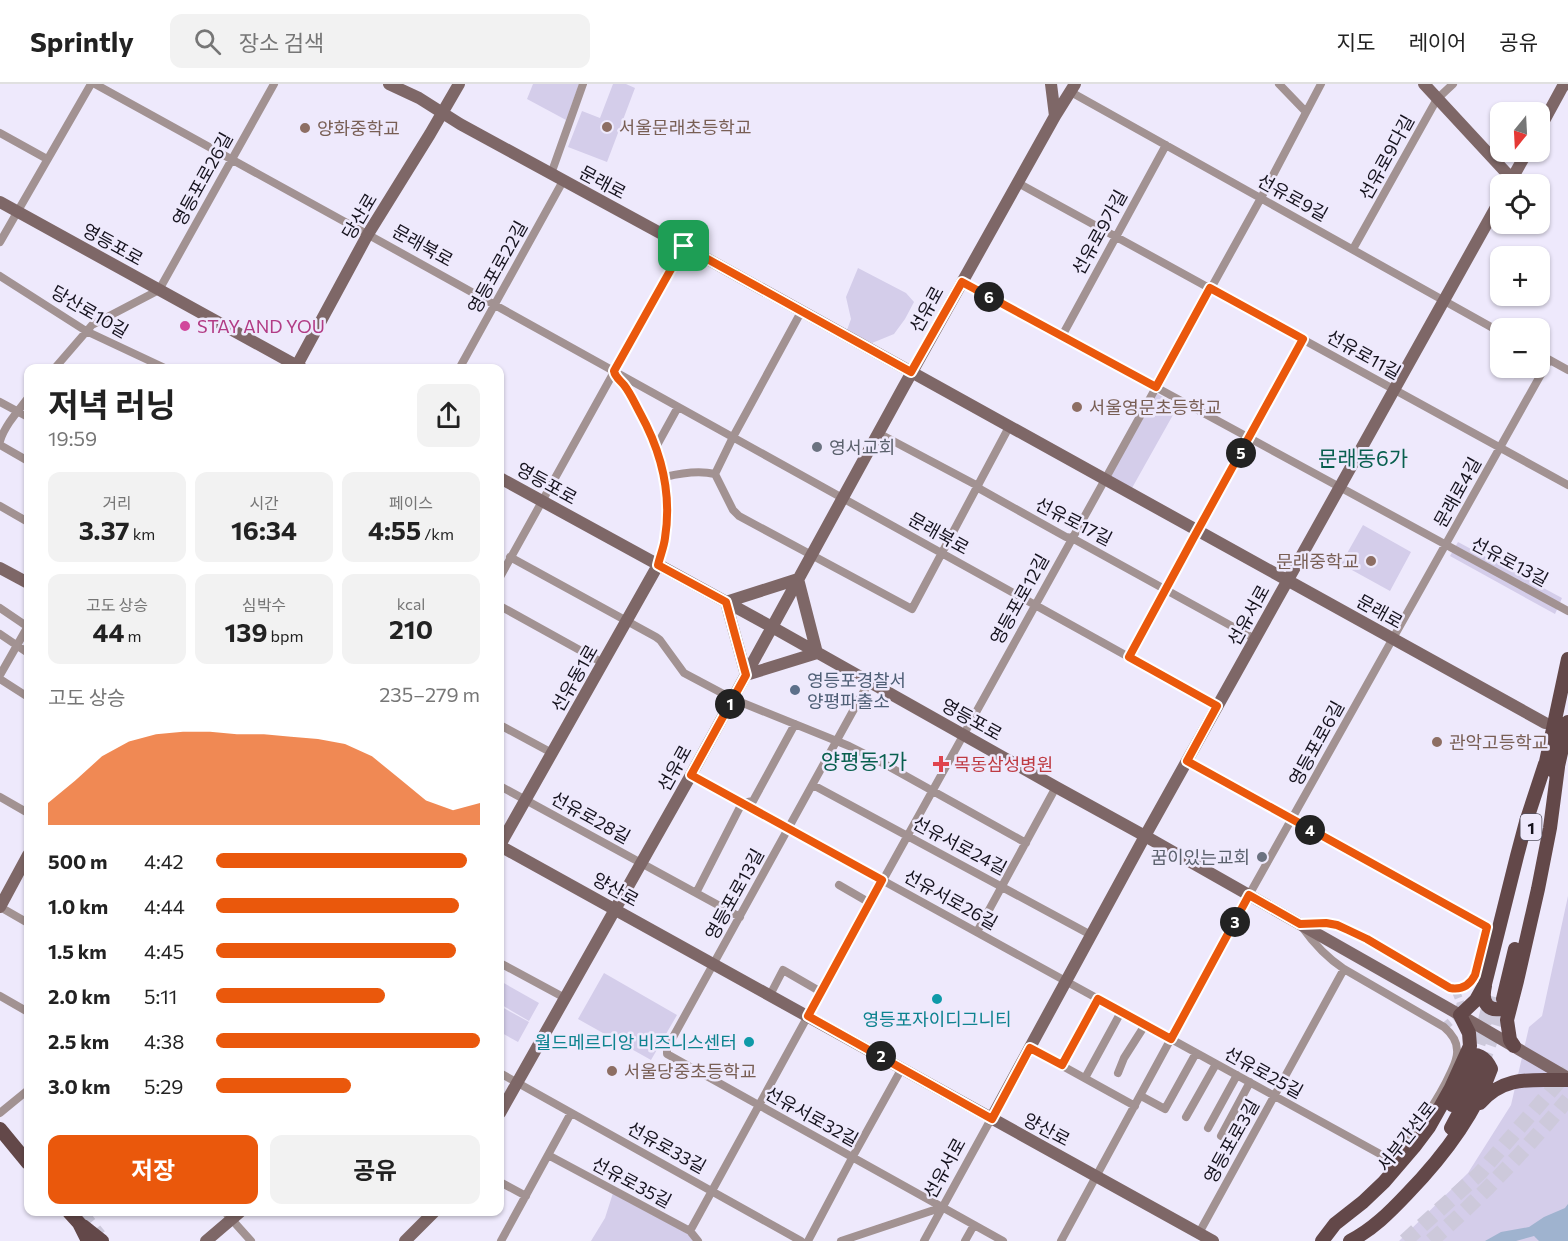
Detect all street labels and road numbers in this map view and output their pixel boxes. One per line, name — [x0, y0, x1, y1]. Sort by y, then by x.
street label: 선유로9다길 — [1354, 111, 1418, 203]
street label: 영등포로26길 — [167, 128, 237, 230]
street label: 문래로 — [576, 161, 630, 203]
street label: 선유로9길 — [1254, 169, 1332, 225]
street label: 선유로9가길 — [1067, 186, 1131, 278]
street label: 당산로 — [337, 189, 381, 243]
street label: 영등포로22길 — [462, 217, 532, 317]
street label: 영등포로 — [79, 218, 147, 270]
street label: 문래북로 — [389, 219, 457, 271]
street label: 당산로10길 — [47, 280, 133, 342]
street label: 선유로 — [904, 282, 948, 336]
street label: 선유로11길 — [1323, 325, 1405, 383]
street label: 문래로4길 — [1429, 453, 1485, 531]
street label: 영등포로 — [513, 457, 581, 509]
street label: 선유로17길 — [1032, 492, 1116, 550]
street label: 문래북로 — [905, 507, 973, 559]
street label: 선유로13길 — [1468, 532, 1552, 590]
street label: 영등포로12길 — [985, 550, 1053, 648]
street label: 선유서로 — [1222, 581, 1274, 649]
street label: 문래로 — [1353, 589, 1407, 633]
street label: 선유동1로 — [546, 640, 602, 716]
street label: 영등포로 — [938, 693, 1006, 745]
street label: 영등포로6길 — [1284, 697, 1348, 789]
street label: 선유로 — [652, 741, 696, 795]
street label: 선유로28길 — [548, 786, 634, 848]
street label: 선유서로24길 — [909, 811, 1011, 879]
road number: 1 — [1520, 814, 1541, 840]
street label: 영등포로13길 — [700, 845, 768, 943]
street label: 선유서로26길 — [900, 864, 1002, 934]
street label: 양산로 — [589, 867, 643, 911]
street label: 선유로25길 — [1221, 1041, 1307, 1103]
street label: 선유서로32길 — [762, 1081, 862, 1151]
street label: 영등포로3길 — [1199, 1095, 1263, 1187]
street label: 서부간선로 — [1372, 1097, 1440, 1175]
street label: 양산로 — [1020, 1108, 1074, 1150]
street label: 선유로33길 — [624, 1116, 710, 1178]
street label: 선유서로 — [918, 1134, 970, 1202]
street label: 선유로35길 — [588, 1152, 676, 1212]

